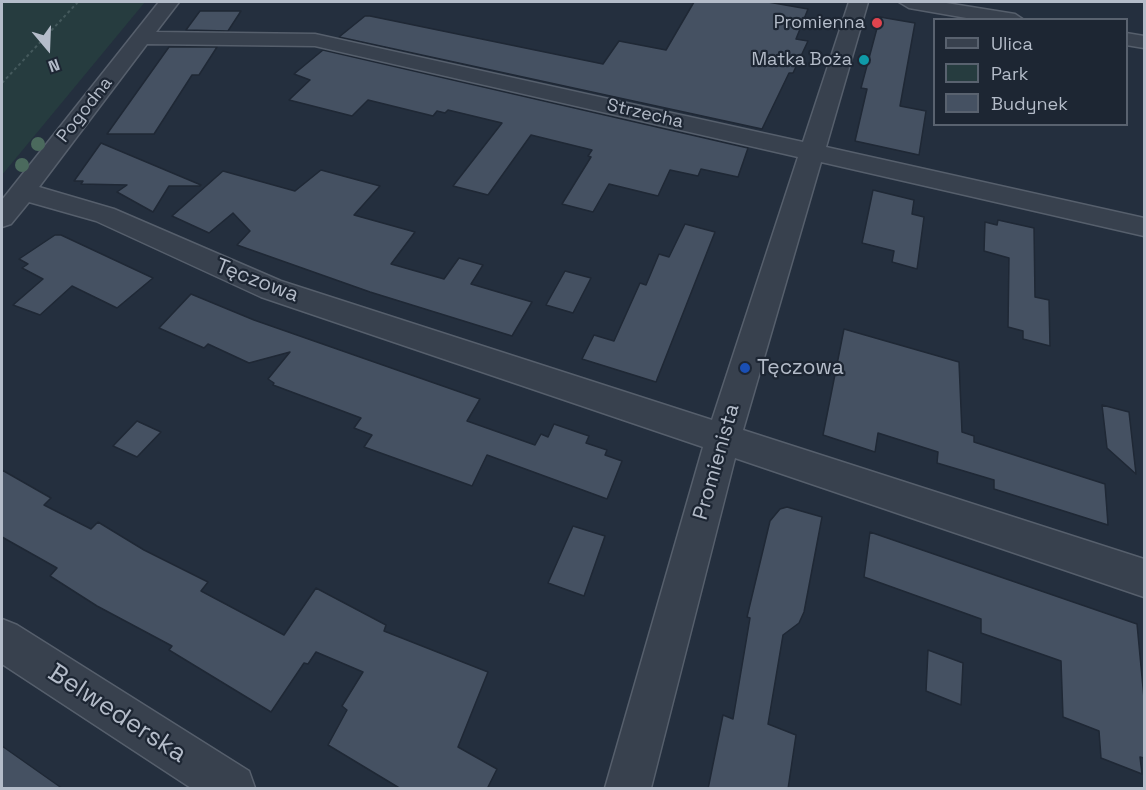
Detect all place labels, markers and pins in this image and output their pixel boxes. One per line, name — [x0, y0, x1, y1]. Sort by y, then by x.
place label: Promienna — [774, 12, 865, 34]
marker: Promienna — [870, 16, 884, 30]
place label: Matka Boża — [752, 49, 852, 71]
marker: Matka Boża — [857, 53, 871, 67]
place label: Tęczowa — [757, 355, 844, 381]
marker: Tęczowa — [738, 361, 752, 375]

